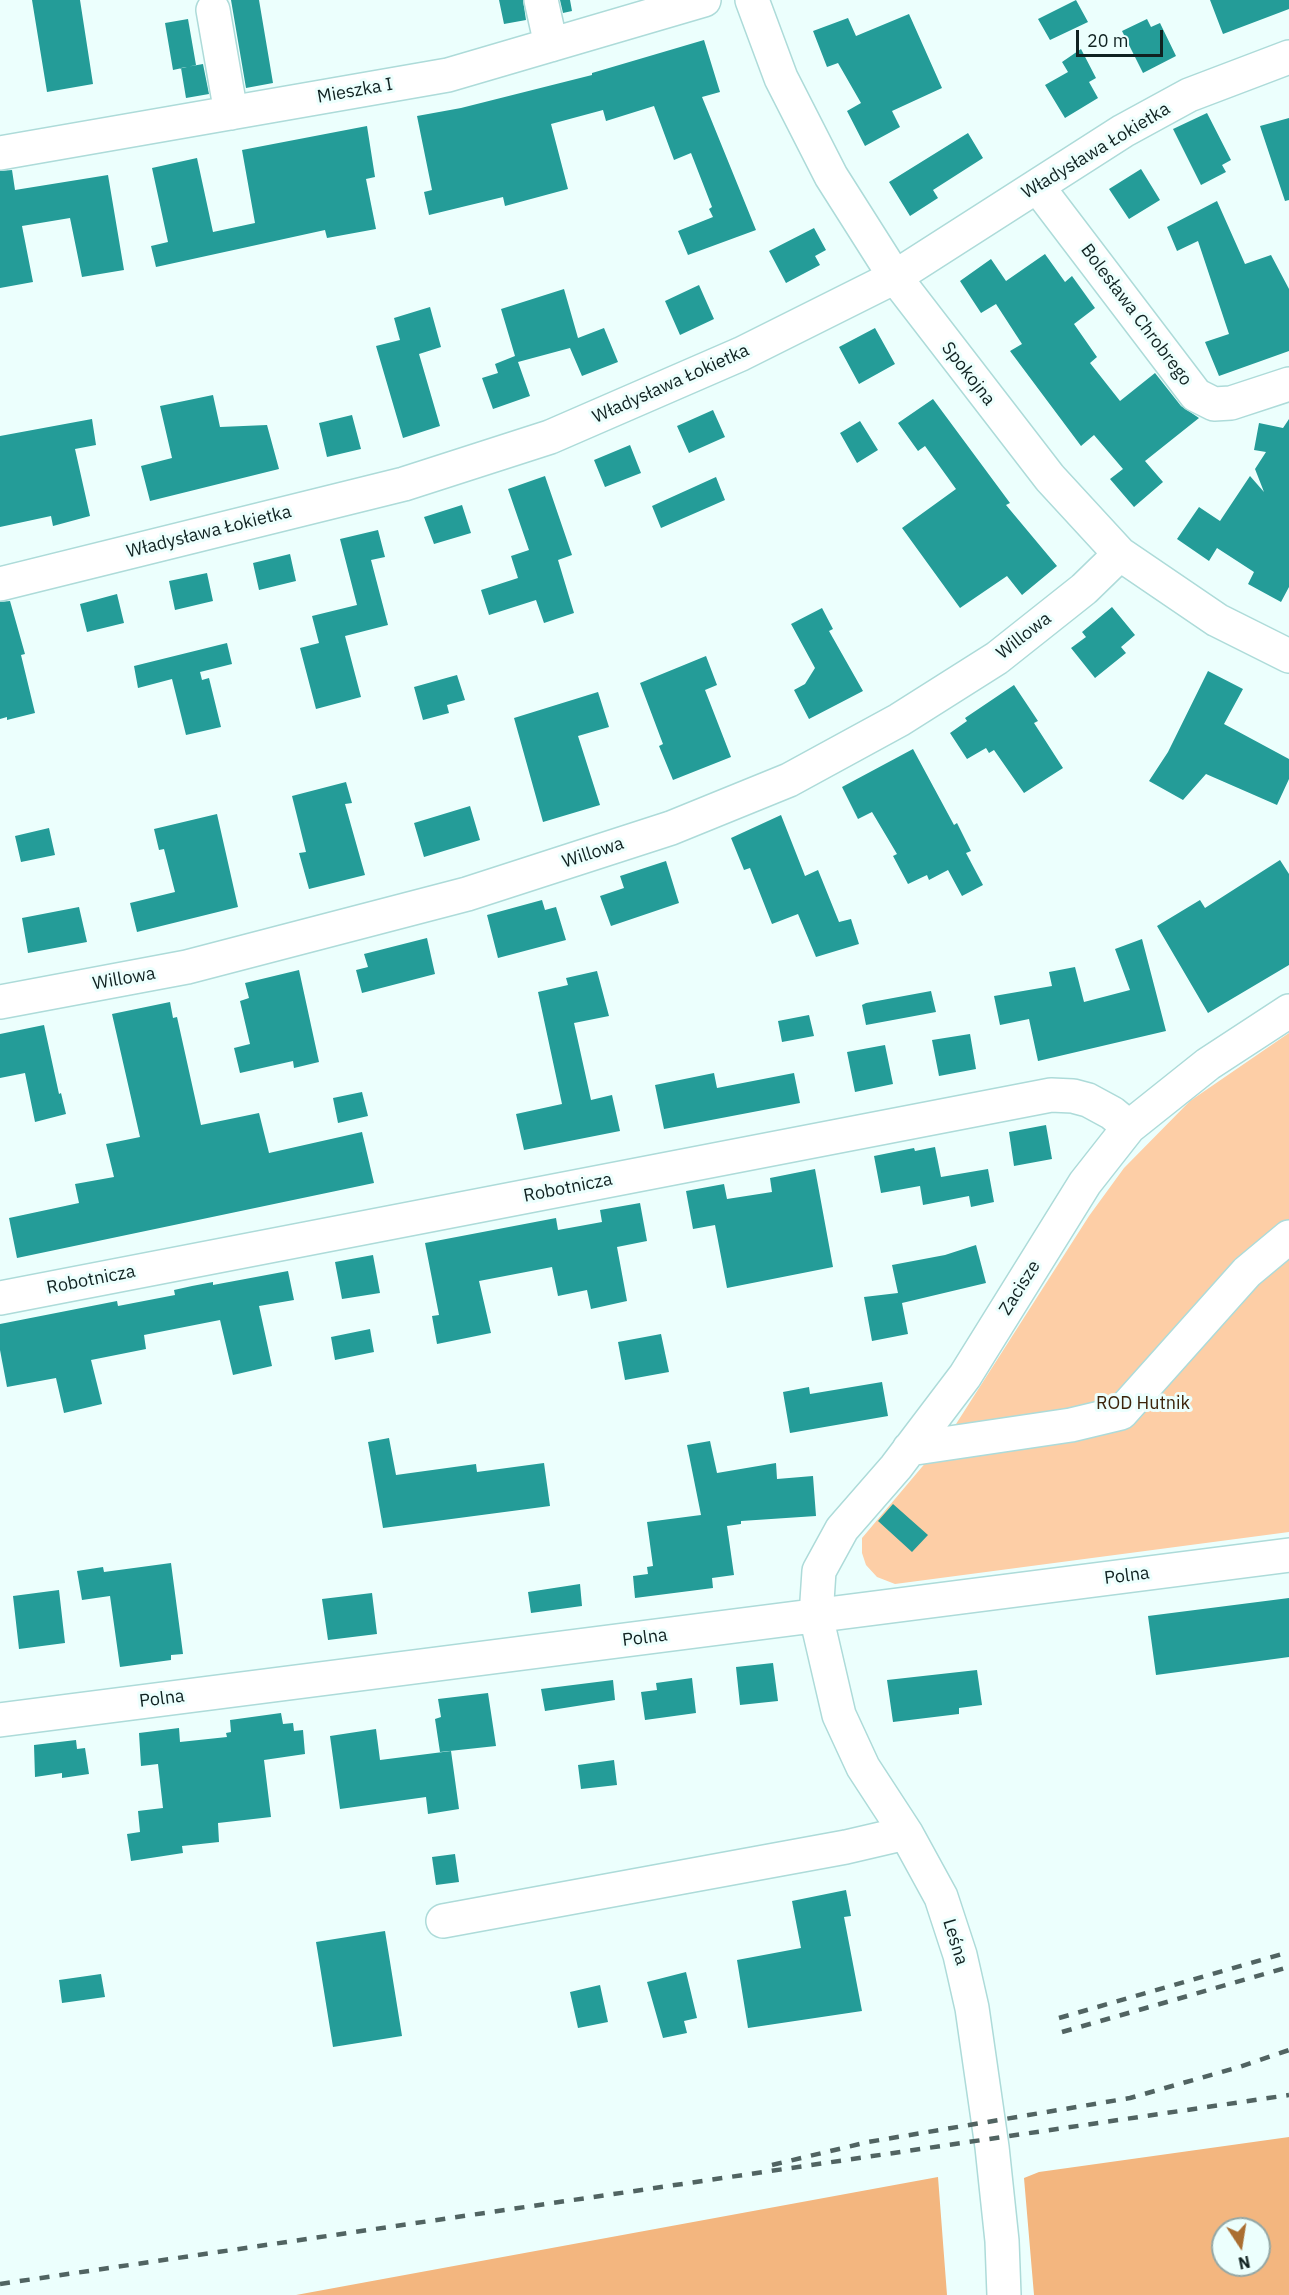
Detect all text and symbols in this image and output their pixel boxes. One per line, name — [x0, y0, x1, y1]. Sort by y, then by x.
scale bar — [1079, 18, 1166, 56]
text: 20 m — [1087, 29, 1129, 52]
street label: Mieszka I — [316, 74, 394, 108]
street label: Władysława Łokietka — [1018, 98, 1174, 204]
street label: Bolesława Chrobrego — [1076, 240, 1196, 390]
street label: Spokojna — [937, 338, 999, 410]
street label: Władysława Łokietka — [589, 340, 753, 428]
street label: Władysława Łokietka — [124, 501, 294, 563]
street label: Willowa — [992, 608, 1056, 664]
street label: Willowa — [559, 833, 627, 873]
street label: Willowa — [91, 963, 157, 995]
street label: Robotnicza — [522, 1169, 614, 1207]
street label: Zacisze — [995, 1257, 1045, 1319]
street label: Robotnicza — [45, 1261, 137, 1299]
park label: ROD Hutnik — [1096, 1393, 1190, 1415]
street label: Polna — [1103, 1563, 1151, 1589]
street label: Polna — [621, 1625, 669, 1651]
street label: Polna — [138, 1686, 186, 1712]
street label: Leśna — [938, 1916, 972, 1968]
north arrow — [1211, 2217, 1271, 2277]
text: N — [1237, 2252, 1252, 2274]

